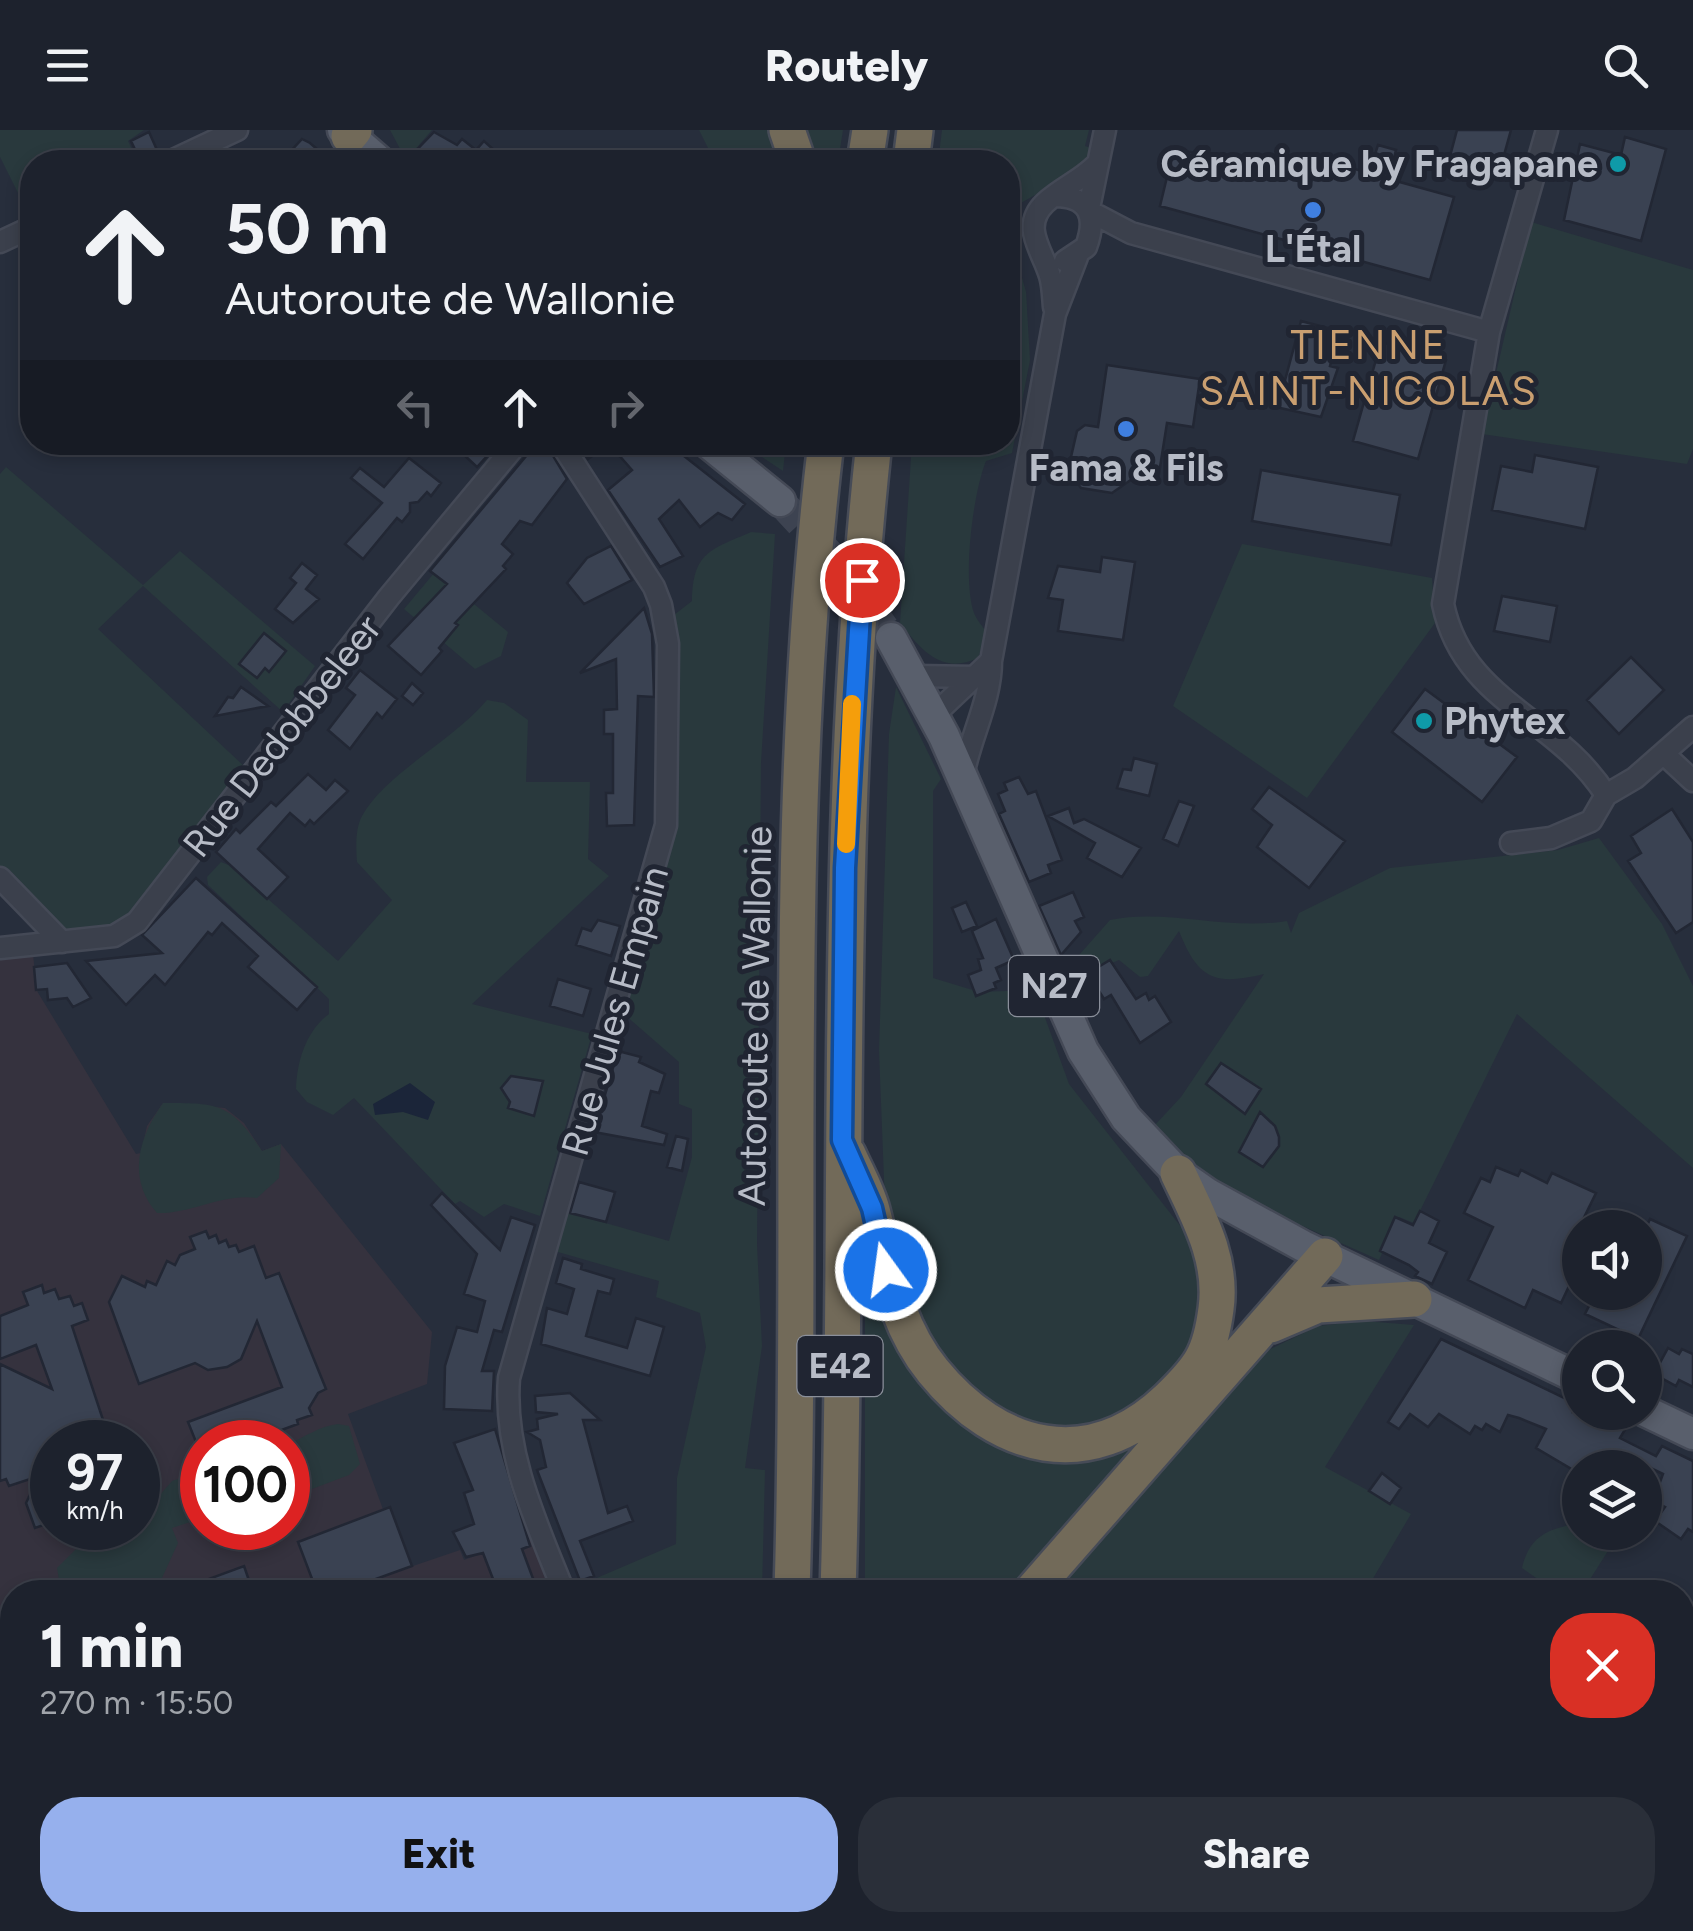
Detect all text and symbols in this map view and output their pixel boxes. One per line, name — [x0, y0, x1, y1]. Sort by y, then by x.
icon: menu — [40, 38, 95, 93]
text: Routely — [765, 38, 928, 92]
icon: search — [1598, 38, 1653, 93]
place label: Céramique by Fragapane — [1160, 141, 1598, 187]
marker: Céramique by Fragapane — [1607, 153, 1629, 175]
text: 50 m — [225, 186, 389, 271]
icon: ahead — [60, 190, 190, 320]
marker: L'Étal — [1302, 199, 1324, 221]
place label: L'Étal — [1265, 226, 1361, 272]
text: Autoroute de Wallonie — [225, 271, 675, 325]
district label: TIENNE SAINT-NICOLAS — [1200, 321, 1538, 415]
icon: left — [388, 380, 443, 435]
icon: ahead — [493, 380, 548, 435]
icon: right — [598, 380, 653, 435]
marker: Fama & Fils — [1115, 418, 1137, 440]
place label: Fama & Fils — [1028, 445, 1224, 491]
pin — [820, 538, 905, 623]
icon: arrive — [835, 553, 890, 608]
street label: Rue Dedobbeleer — [173, 606, 391, 866]
place label: Phytex — [1444, 698, 1566, 744]
marker: Phytex — [1413, 710, 1435, 732]
street label: Autoroute de Wallonie — [729, 826, 781, 1206]
street label: Rue Jules Empain — [552, 861, 678, 1161]
road number: N27 — [1009, 956, 1099, 1016]
map controls — [1562, 1210, 1662, 1550]
button: sound — [1562, 1210, 1662, 1310]
position arrow — [834, 1218, 938, 1322]
button: search — [1562, 1330, 1662, 1430]
road number: E42 — [798, 1336, 882, 1396]
speed limit sign: 100 — [180, 1420, 310, 1550]
text: 97 — [67, 1442, 123, 1503]
button: layers — [1562, 1450, 1662, 1550]
text: km/h — [66, 1495, 124, 1525]
text: 1 min — [40, 1610, 183, 1682]
button: close — [1550, 1613, 1655, 1718]
text: 270 m · 15:50 — [40, 1684, 233, 1722]
button: Exit — [40, 1797, 838, 1912]
button: Share — [858, 1797, 1655, 1912]

